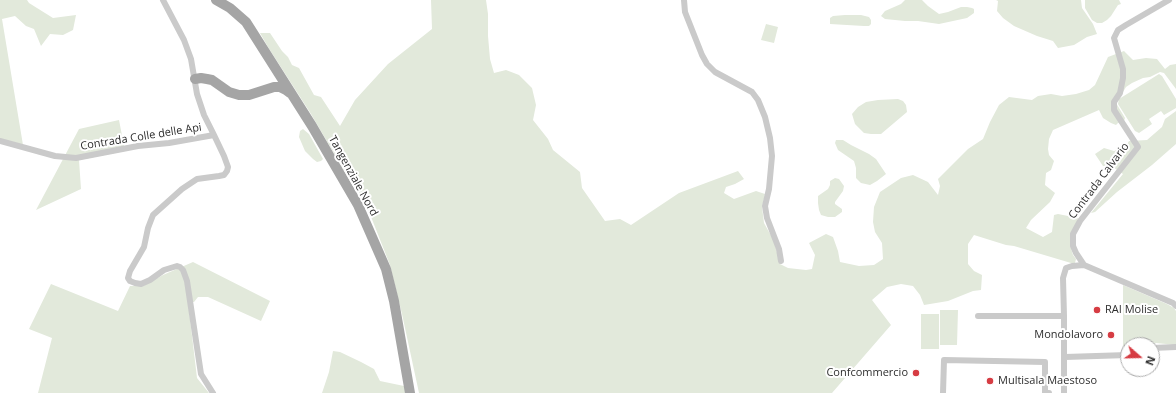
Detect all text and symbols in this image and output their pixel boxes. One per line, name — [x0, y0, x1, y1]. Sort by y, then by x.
street label: Contrada Colle delle Api — [79, 121, 203, 153]
street label: Tangenziale Nord — [325, 134, 381, 218]
street label: Contrada Calvario — [1066, 140, 1132, 222]
place label: RAI Molise — [1105, 303, 1158, 317]
marker: RAI Molise — [1092, 305, 1102, 315]
place label: Mondolavoro — [1034, 328, 1103, 342]
marker: Mondolavoro — [1106, 330, 1116, 340]
north arrow — [1120, 337, 1160, 377]
text: N — [1142, 354, 1159, 368]
place label: Confcommercio — [826, 366, 908, 380]
marker: Confcommercio — [911, 368, 921, 378]
place label: Multisala Maestoso — [998, 374, 1097, 388]
marker: Multisala Maestoso — [985, 376, 995, 386]

